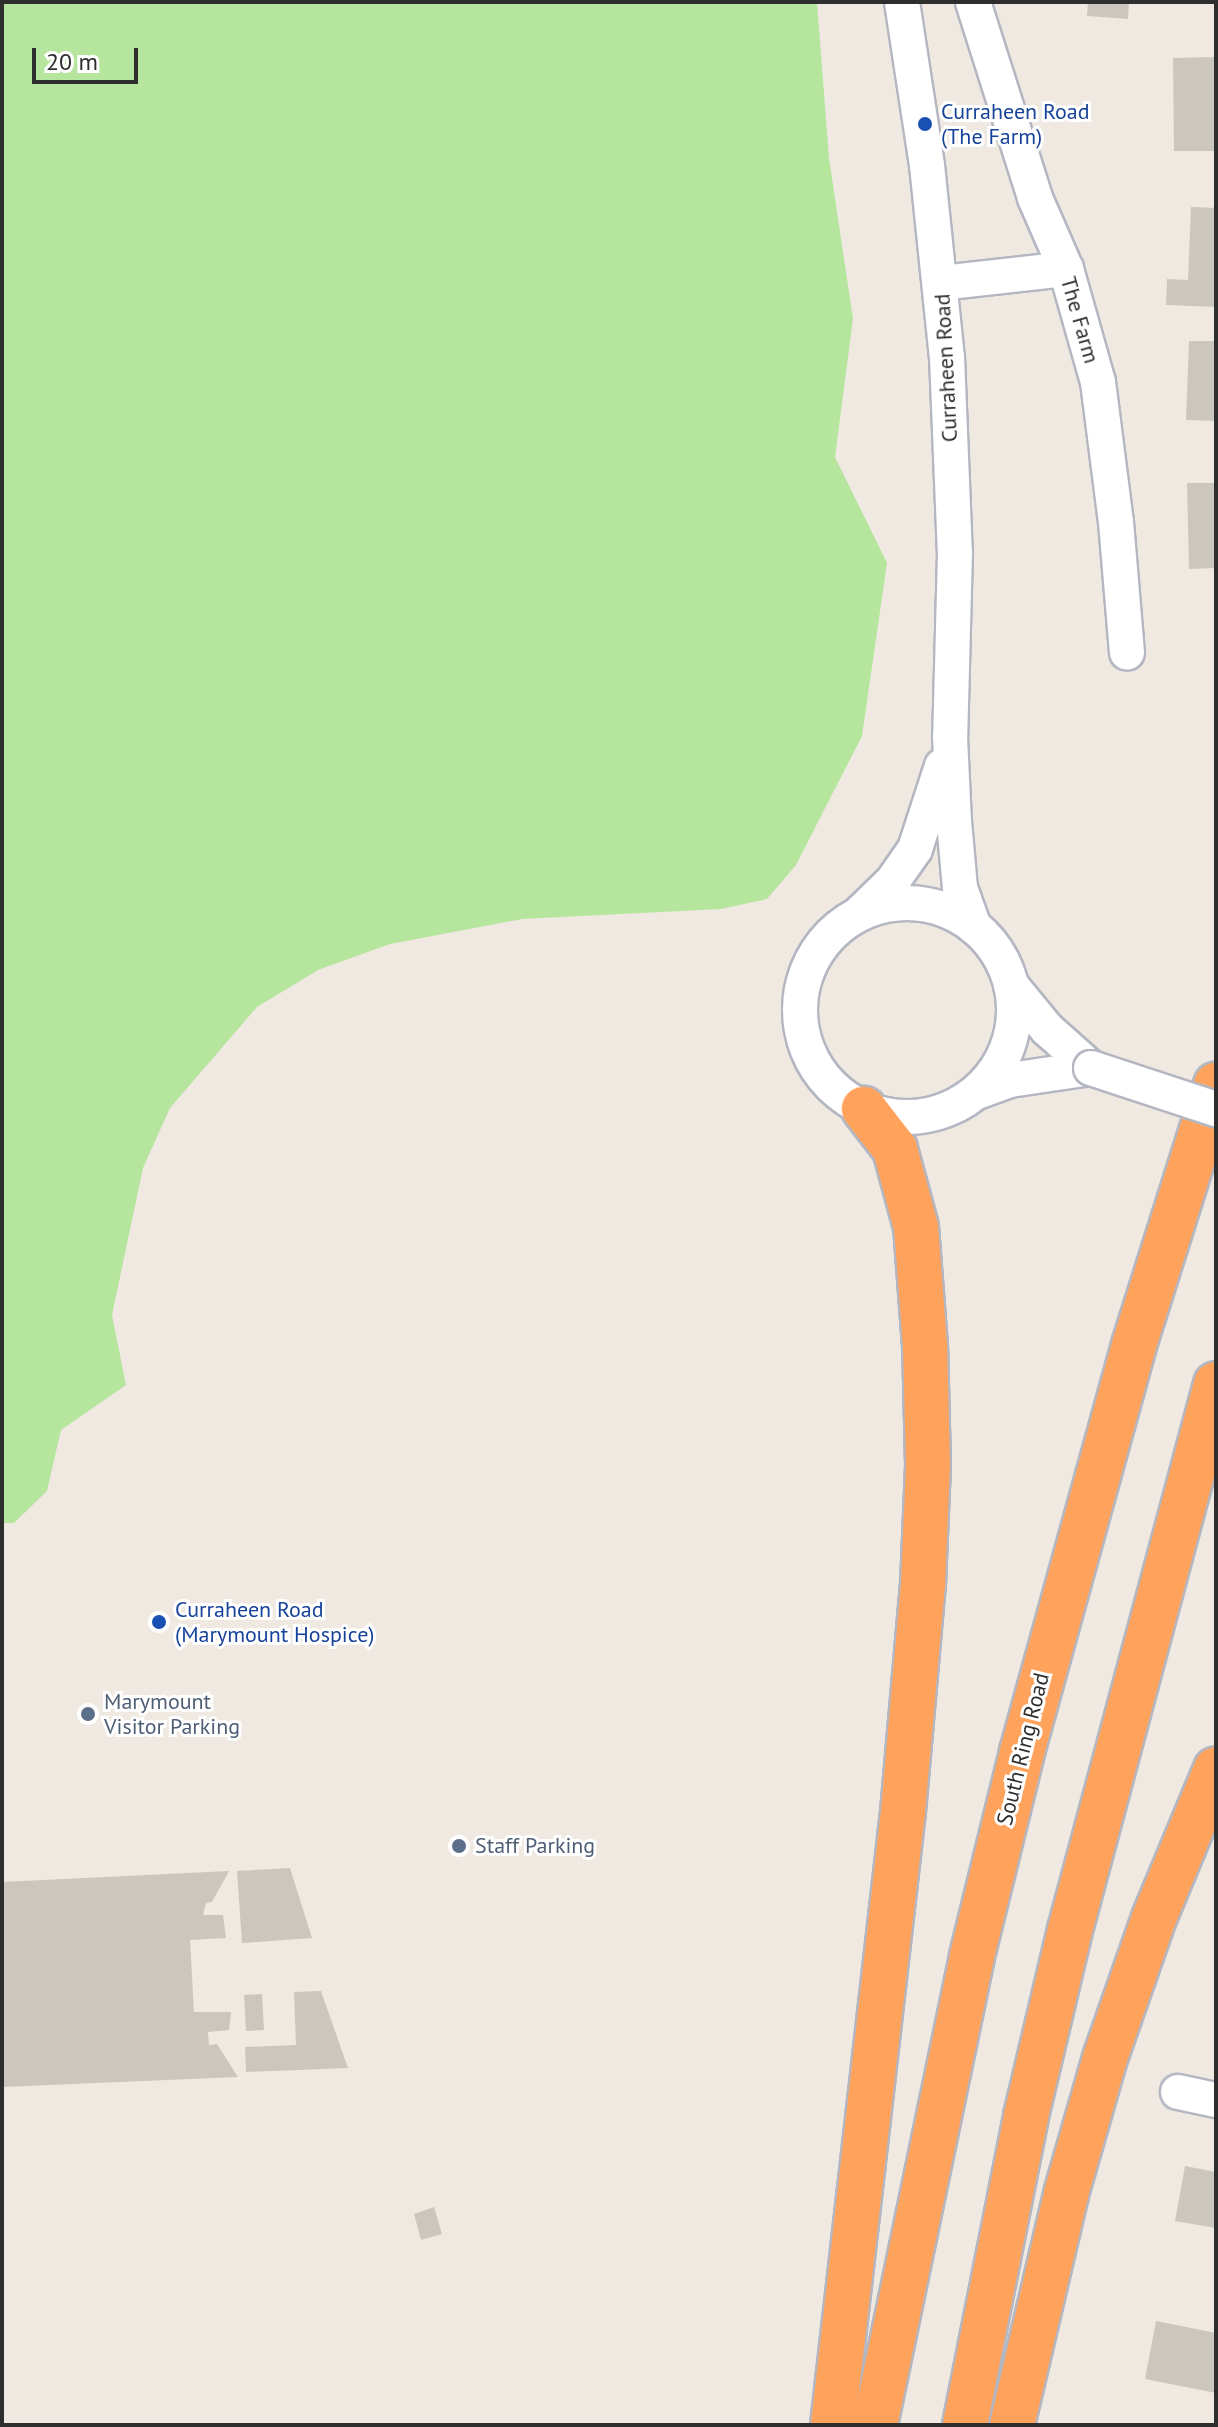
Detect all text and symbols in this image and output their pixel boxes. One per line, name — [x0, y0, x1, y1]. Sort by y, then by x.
scale bar — [36, 32, 142, 82]
text: 20 m — [46, 46, 98, 77]
place label: Curraheen Road (The Farm) — [941, 98, 1090, 150]
marker: Curraheen Road (The Farm) — [916, 115, 934, 133]
street label: The Farm — [1055, 274, 1105, 366]
street label: Curraheen Road — [929, 293, 963, 443]
place label: Curraheen Road (Marymount Hospice) — [175, 1596, 374, 1648]
marker: Curraheen Road (Marymount Hospice) — [150, 1613, 168, 1631]
street label: South Ring Road — [991, 1670, 1055, 1828]
place label: Marymount Visitor Parking — [104, 1688, 240, 1740]
marker: Marymount Visitor Parking — [79, 1705, 97, 1723]
place label: Staff Parking — [475, 1833, 595, 1859]
marker: Staff Parking — [450, 1837, 468, 1855]

